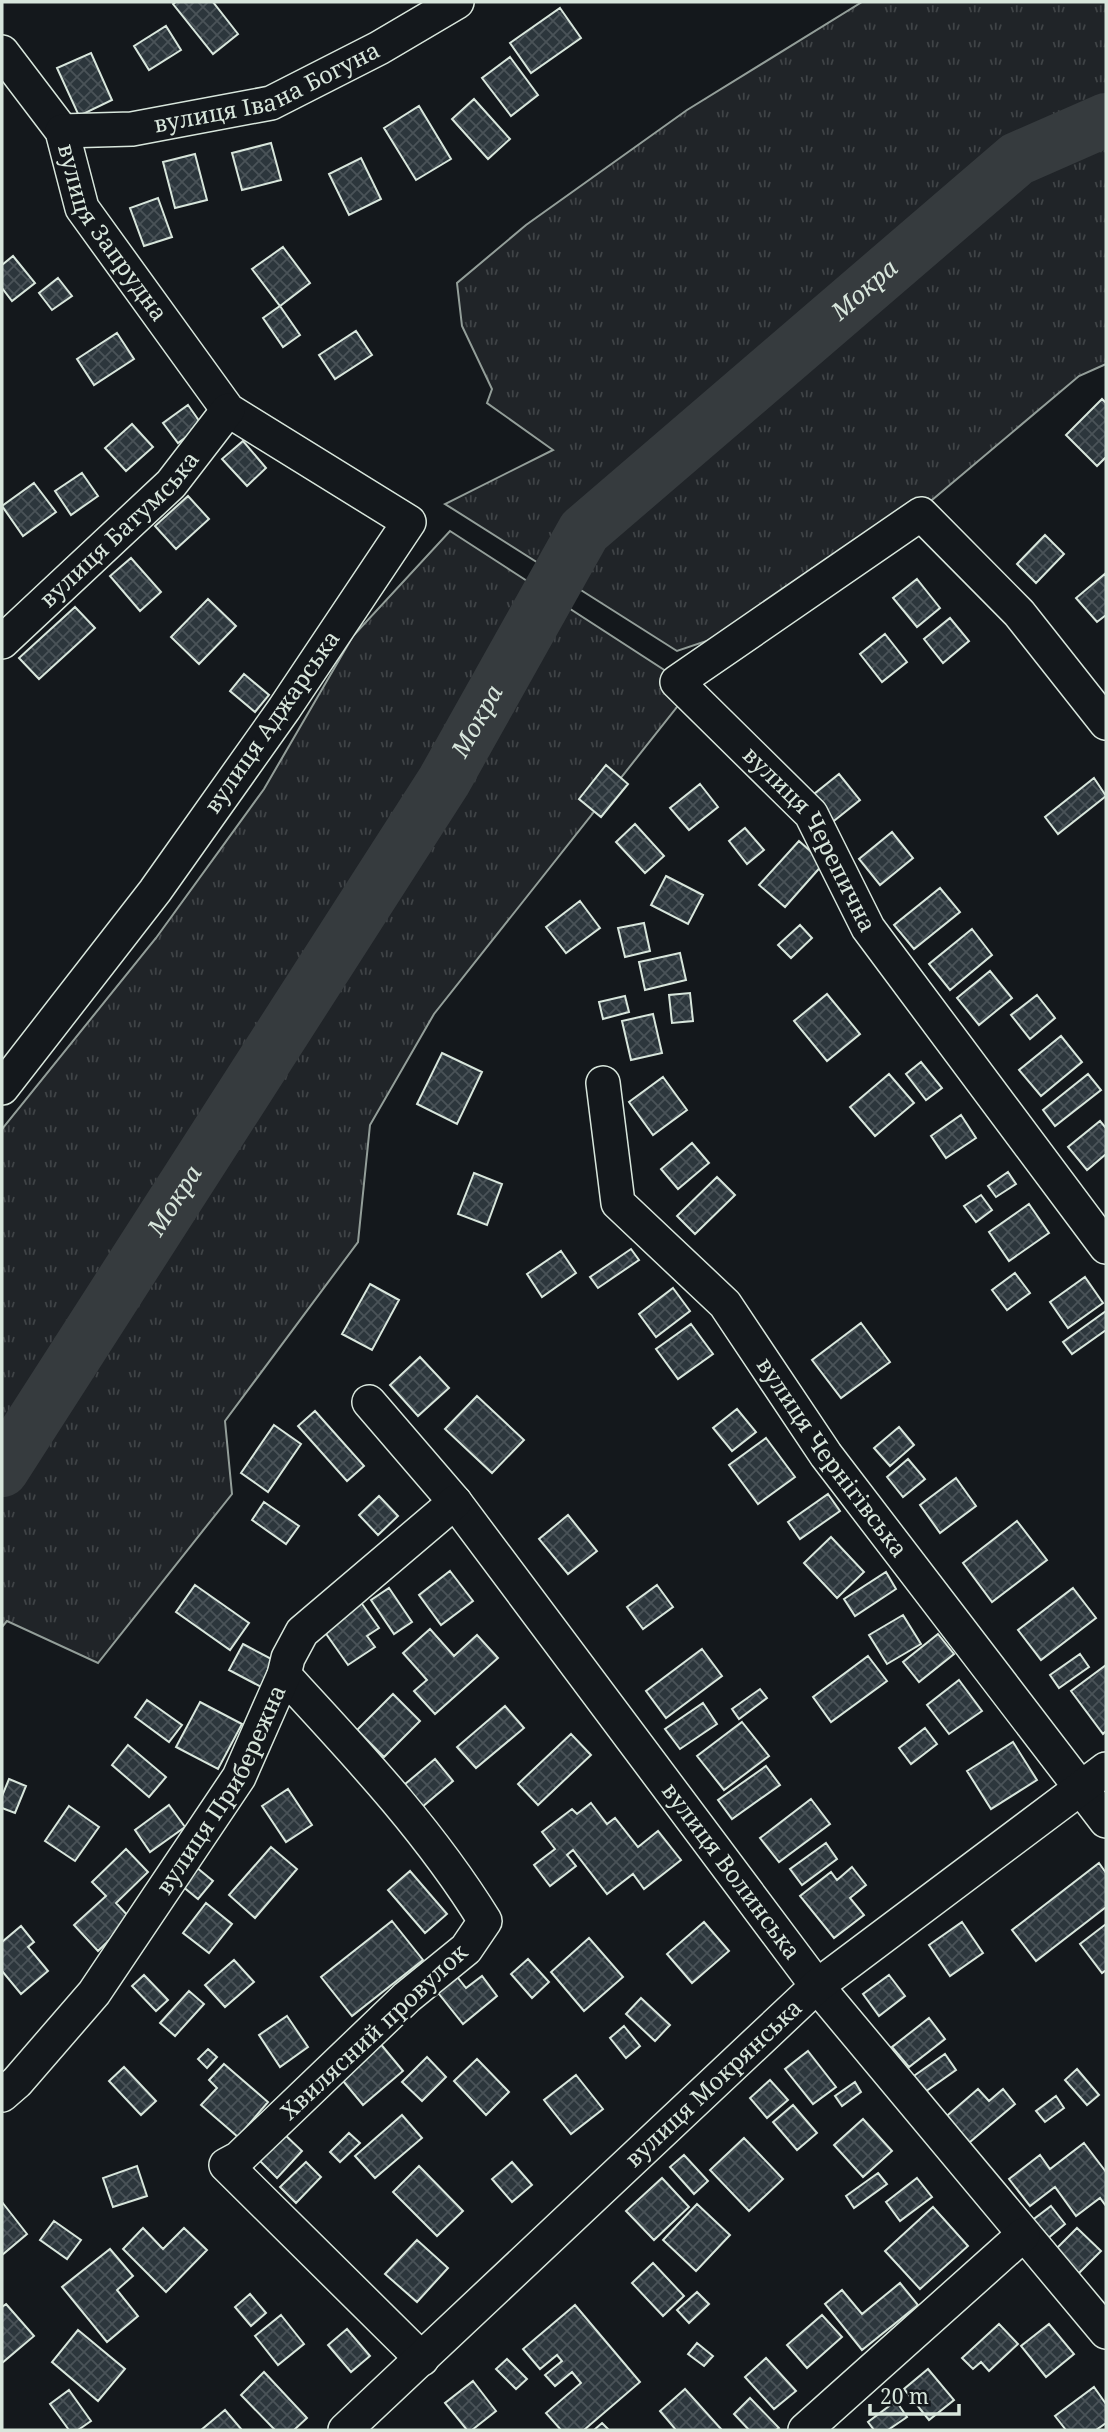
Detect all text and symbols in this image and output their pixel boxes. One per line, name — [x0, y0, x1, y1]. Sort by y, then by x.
street label: вулиця Івана Богуна — [151, 33, 385, 140]
street label: вулиця Запрудна — [51, 140, 176, 327]
water label: Мокра — [822, 251, 904, 327]
street label: вулиця Батумська — [32, 444, 206, 614]
street label: вулиця Аджарська — [196, 624, 346, 819]
water label: Мокра — [442, 678, 510, 764]
street label: вулиця Черепична — [736, 739, 884, 937]
water label: Мокра — [138, 1158, 209, 1242]
street label: вулиця Чернігівська — [750, 1350, 915, 1563]
street label: вулиця Прибережна — [148, 1679, 293, 1900]
street label: вулиця Волинська — [655, 1776, 809, 1966]
street label: Хвилясний провулок — [273, 1936, 474, 2126]
street label: вулиця Мокрянська — [617, 1991, 808, 2174]
scale bar — [870, 2372, 959, 2416]
text: 20 m — [880, 2382, 929, 2410]

